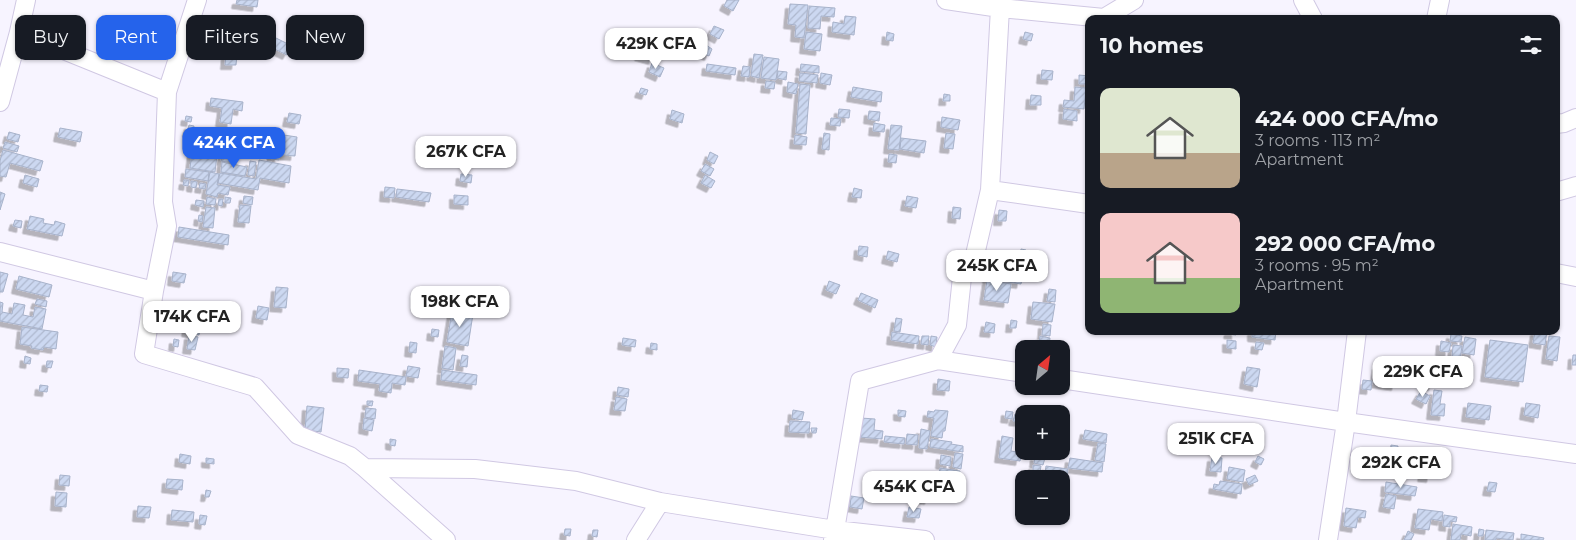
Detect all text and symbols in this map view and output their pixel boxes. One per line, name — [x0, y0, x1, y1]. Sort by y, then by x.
chip: Buy — [15, 15, 86, 60]
chip: Rent — [96, 15, 176, 60]
chip: Filters — [186, 15, 276, 60]
chip: New — [286, 15, 364, 60]
pin: 429K CFA — [604, 28, 708, 70]
icon: filters — [1517, 31, 1545, 59]
text: 10 homes — [1100, 33, 1203, 58]
text: 429K CFA — [616, 34, 696, 53]
text: 424 000 CFA/mo — [1255, 106, 1438, 131]
icon: home — [1140, 108, 1200, 168]
pin: 424K CFA — [182, 126, 286, 169]
text: 3 rooms · 113 m² — [1255, 131, 1380, 150]
text: 424K CFA — [193, 133, 275, 152]
pin: 267K CFA — [414, 136, 518, 178]
text: 267K CFA — [426, 142, 506, 161]
text: Apartment — [1255, 150, 1344, 169]
text: 292 000 CFA/mo — [1255, 231, 1435, 256]
icon: home — [1140, 233, 1200, 293]
pin: 245K CFA — [945, 250, 1049, 292]
text: 245K CFA — [957, 256, 1037, 275]
text: 3 rooms · 95 m² — [1255, 256, 1379, 275]
text: Apartment — [1255, 275, 1344, 294]
pin: 198K CFA — [408, 286, 512, 328]
text: 198K CFA — [422, 292, 499, 311]
pin: 174K CFA — [140, 300, 244, 343]
text: 174K CFA — [154, 307, 230, 326]
north arrow — [1015, 340, 1070, 395]
map controls — [1015, 340, 1070, 525]
pin: 229K CFA — [1371, 356, 1475, 398]
text: 229K CFA — [1383, 362, 1463, 381]
button: + — [1015, 405, 1070, 460]
pin: 251K CFA — [1164, 422, 1268, 465]
text: 251K CFA — [1178, 429, 1254, 448]
pin: 292K CFA — [1349, 446, 1453, 489]
text: 292K CFA — [1362, 453, 1440, 472]
pin: 454K CFA — [862, 470, 966, 513]
button: − — [1015, 470, 1070, 525]
text: 454K CFA — [873, 477, 955, 496]

